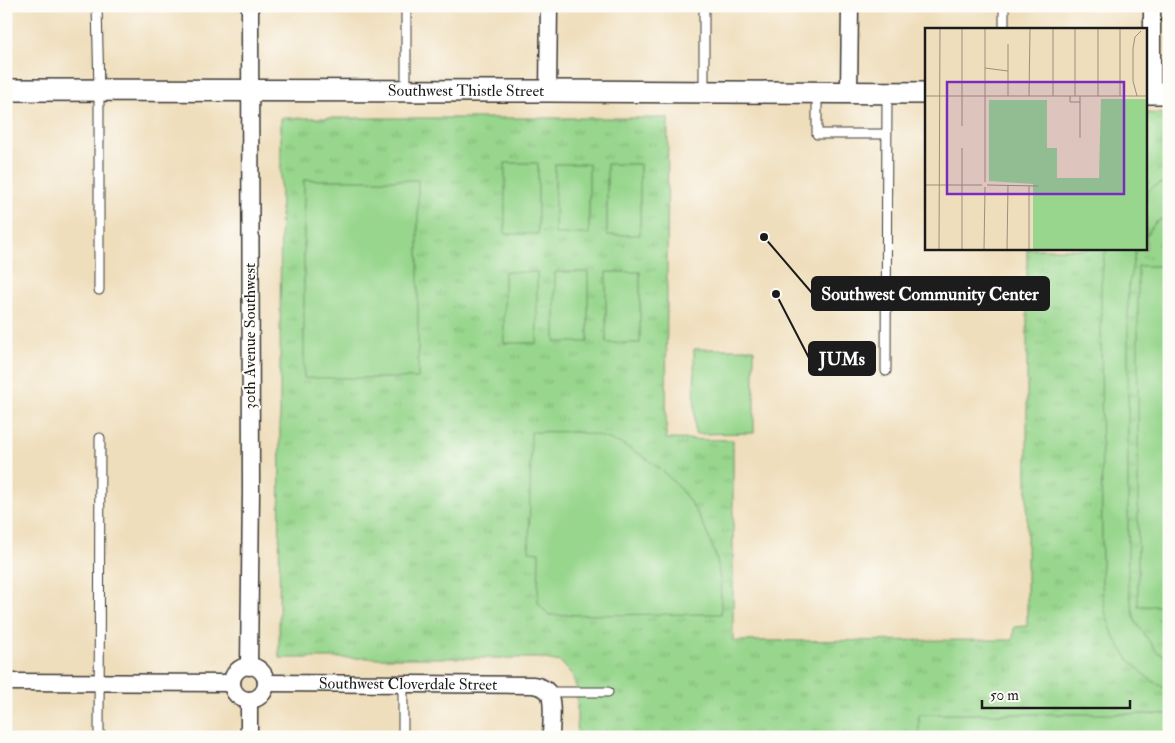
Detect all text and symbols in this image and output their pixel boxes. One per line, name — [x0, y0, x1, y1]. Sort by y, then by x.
inset map — [925, 28, 1148, 250]
street label: Southwest Thistle Street — [388, 81, 544, 101]
street label: 30th Avenue Southwest — [240, 263, 260, 409]
callout: Southwest Community Center — [812, 277, 1049, 310]
text: Southwest Community Center — [821, 283, 1039, 306]
callout: JUMs — [809, 342, 875, 375]
text: JUMs — [818, 348, 865, 371]
street label: Southwest Cloverdale Street — [319, 673, 497, 695]
scale bar — [982, 678, 1130, 710]
text: 50 m — [990, 686, 1019, 705]

